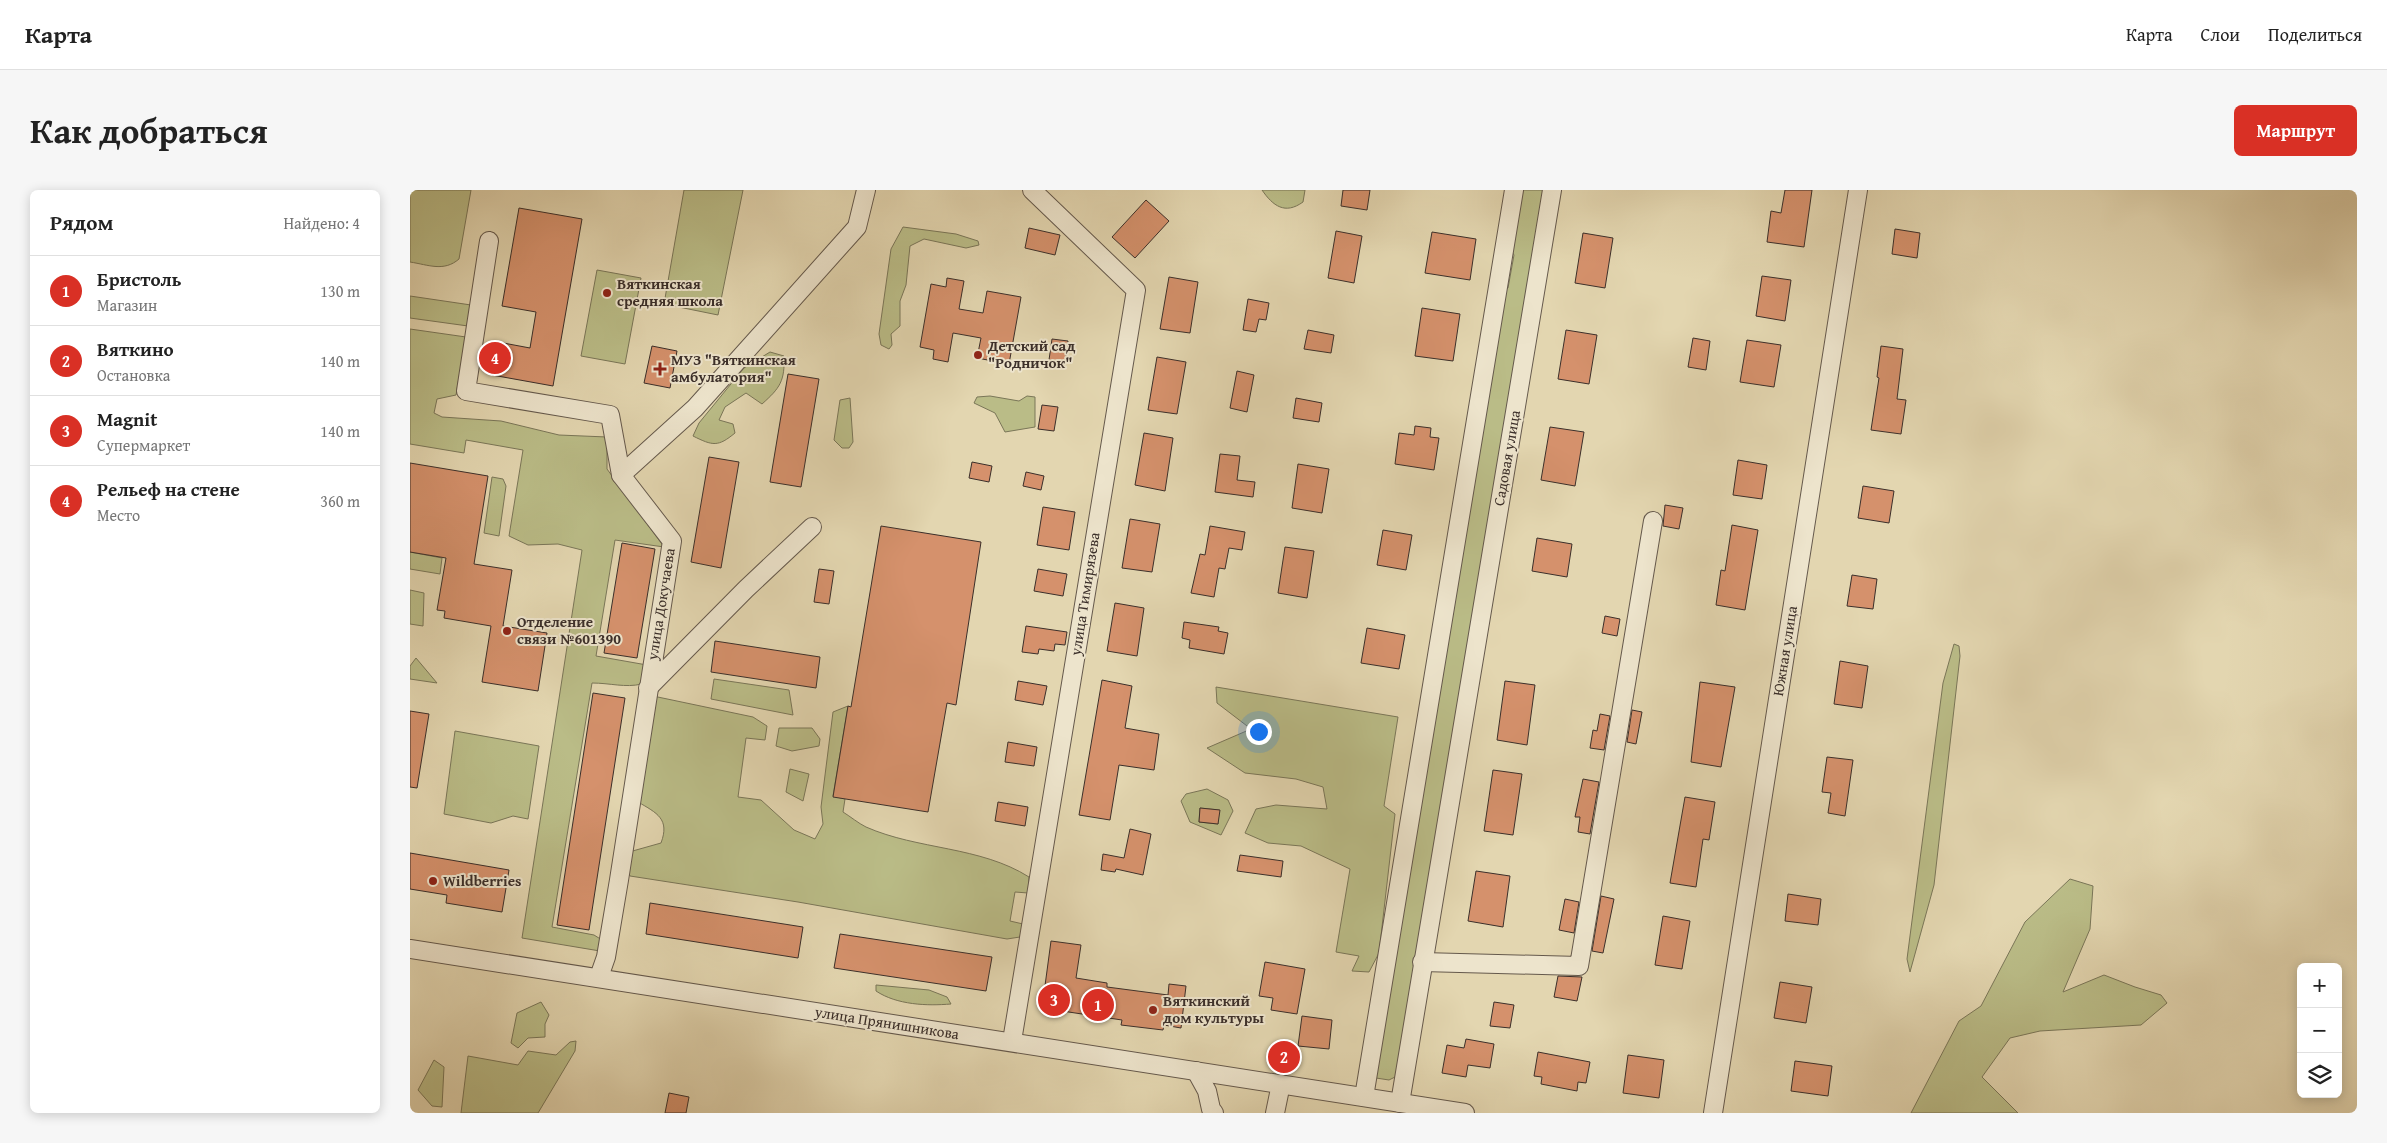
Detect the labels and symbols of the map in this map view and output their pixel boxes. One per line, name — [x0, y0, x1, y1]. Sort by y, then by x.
place label: Вяткинская средняя школа — [617, 273, 723, 311]
marker: Вяткинская средняя школа — [601, 287, 613, 299]
place label: Детский сад "Родничок" — [987, 335, 1075, 373]
pin: 4 — [479, 339, 511, 377]
place label: МУЗ "Вяткинская амбулатория" — [671, 349, 796, 387]
marker: Детский сад "Родничок" — [972, 349, 984, 361]
marker: МУЗ "Вяткинская амбулатория" — [653, 362, 667, 376]
street label: Садовая улица — [1488, 408, 1525, 507]
street label: улица Тимирязева — [1064, 530, 1105, 658]
street label: улица Докучаева — [641, 546, 680, 662]
street label: Южная улица — [1767, 603, 1802, 698]
place label: Отделение связи №601390 — [517, 611, 621, 649]
marker: Отделение связи №601390 — [501, 625, 513, 637]
your location — [1246, 719, 1272, 745]
place label: Wildberries — [443, 870, 521, 891]
marker: Wildberries — [427, 875, 439, 887]
pin: 3 — [1038, 981, 1070, 1019]
pin: 1 — [1082, 986, 1114, 1024]
place label: Вяткинский дом культуры — [1163, 990, 1264, 1028]
street label: улица Прянишникова — [812, 1001, 962, 1044]
marker: Вяткинский дом культуры — [1147, 1004, 1159, 1016]
pin: 2 — [1268, 1038, 1300, 1076]

